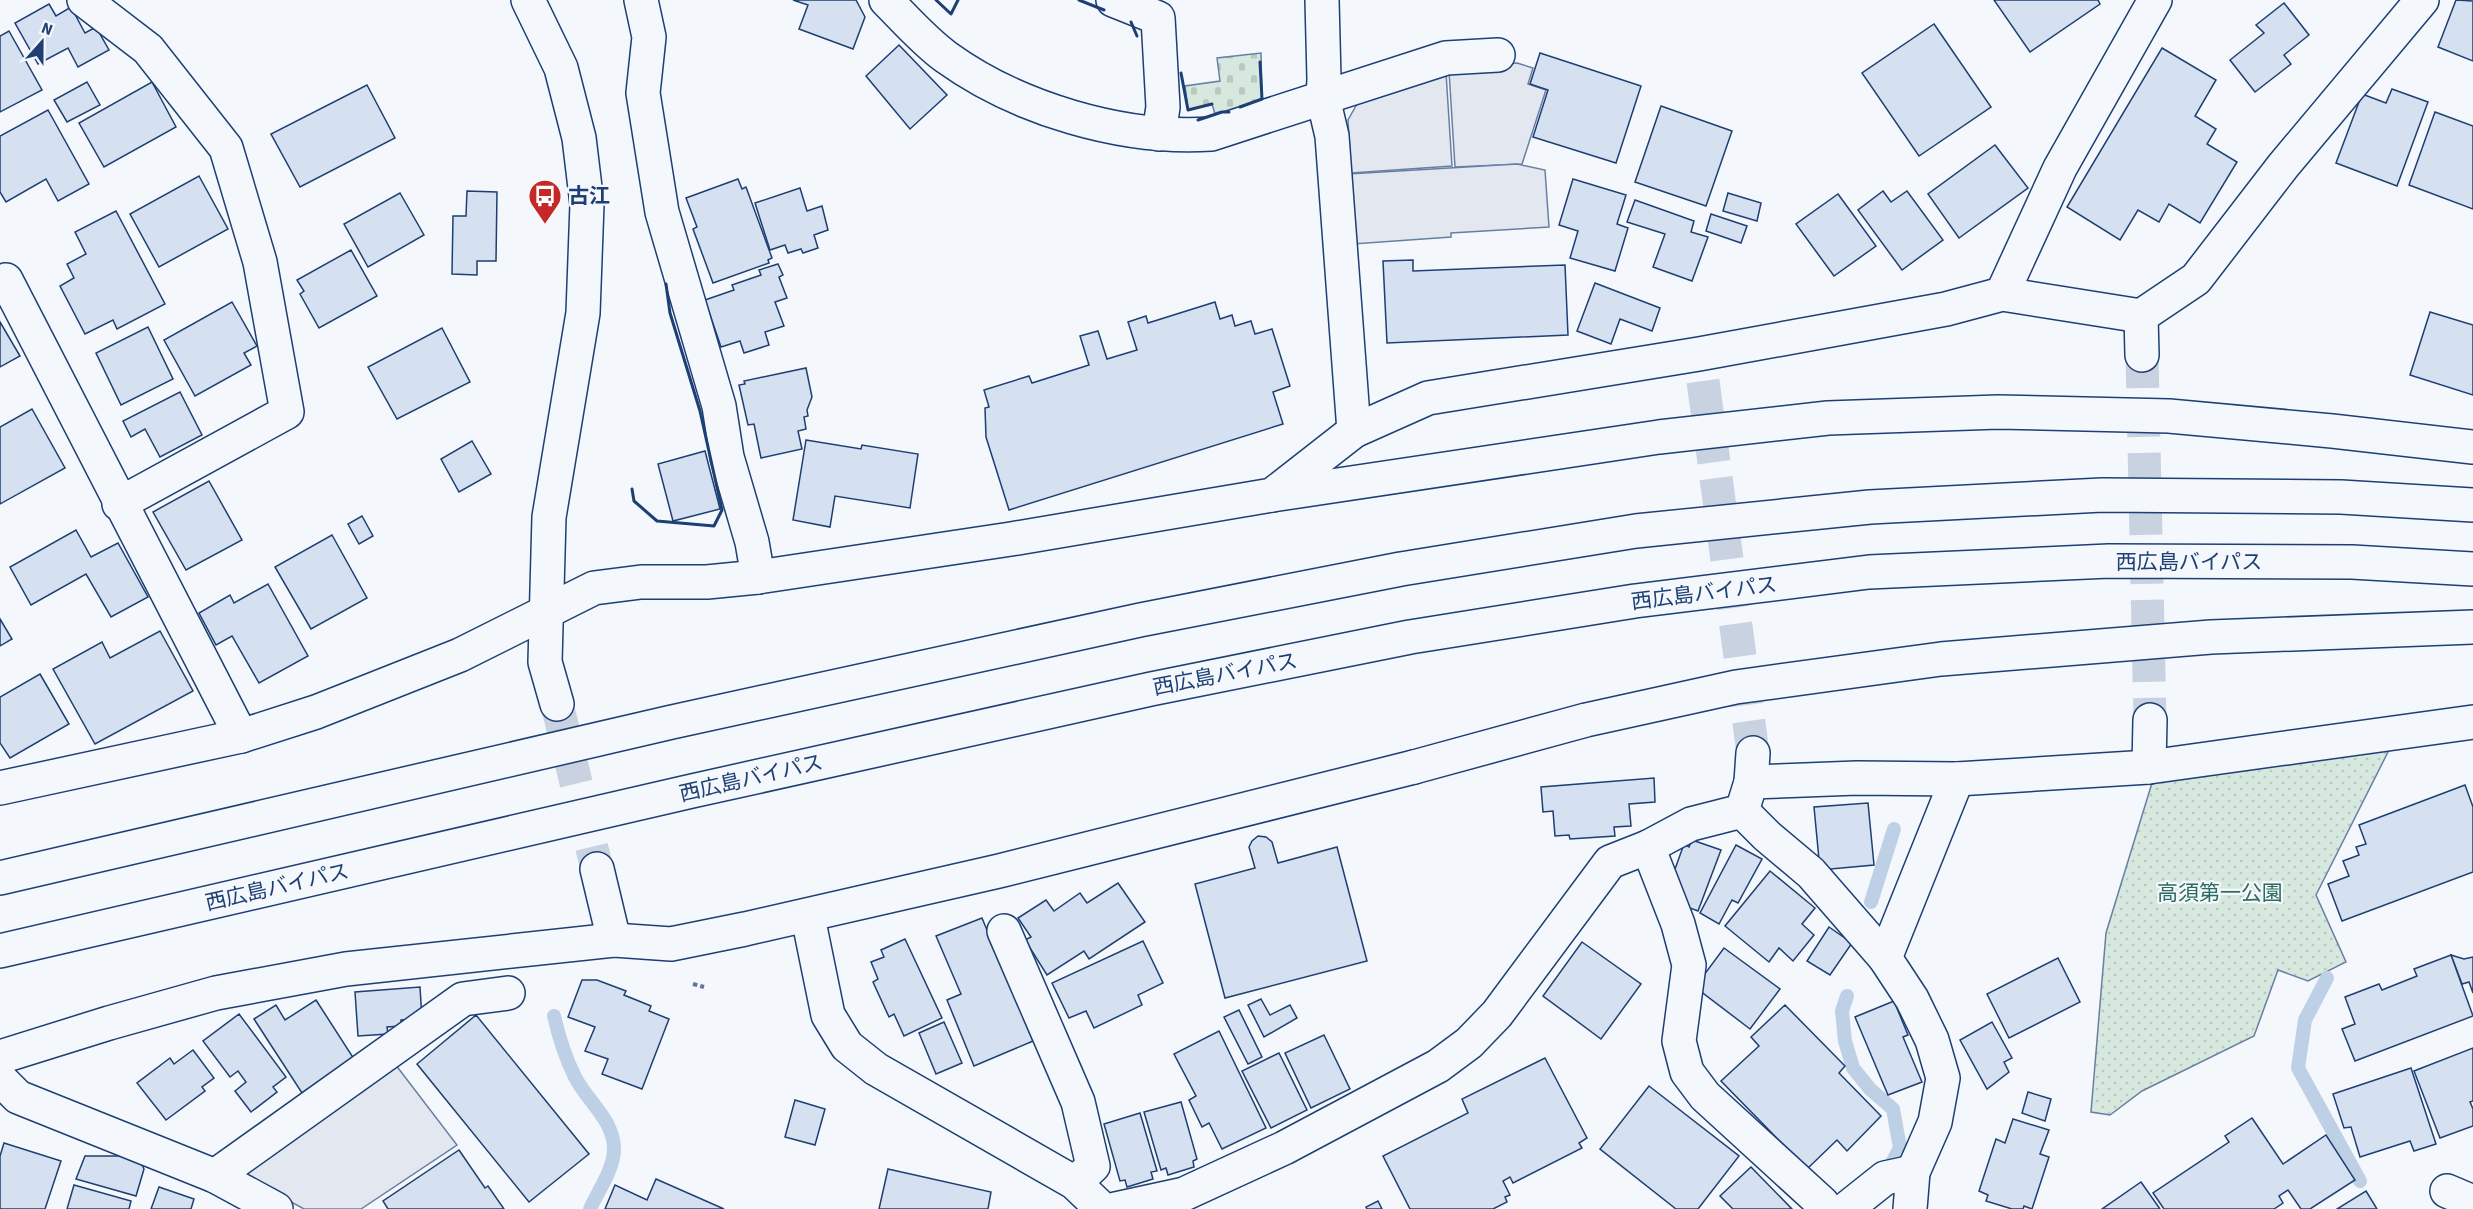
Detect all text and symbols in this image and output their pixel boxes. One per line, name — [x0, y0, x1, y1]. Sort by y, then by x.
north arrow — [12, 12, 72, 72]
text: N — [38, 17, 56, 41]
bus stop icon: 古江 — [527, 178, 563, 225]
place label: 古江 — [568, 181, 610, 211]
street label: 西広島バイパス — [2116, 547, 2262, 577]
street label: 西広島バイパス — [1629, 569, 1779, 617]
street label: 西広島バイパス — [1150, 645, 1300, 703]
street label: 西広島バイパス — [676, 747, 826, 809]
street label: 西広島バイパス — [202, 856, 352, 918]
park label: 高須第一公園 — [2157, 878, 2283, 908]

